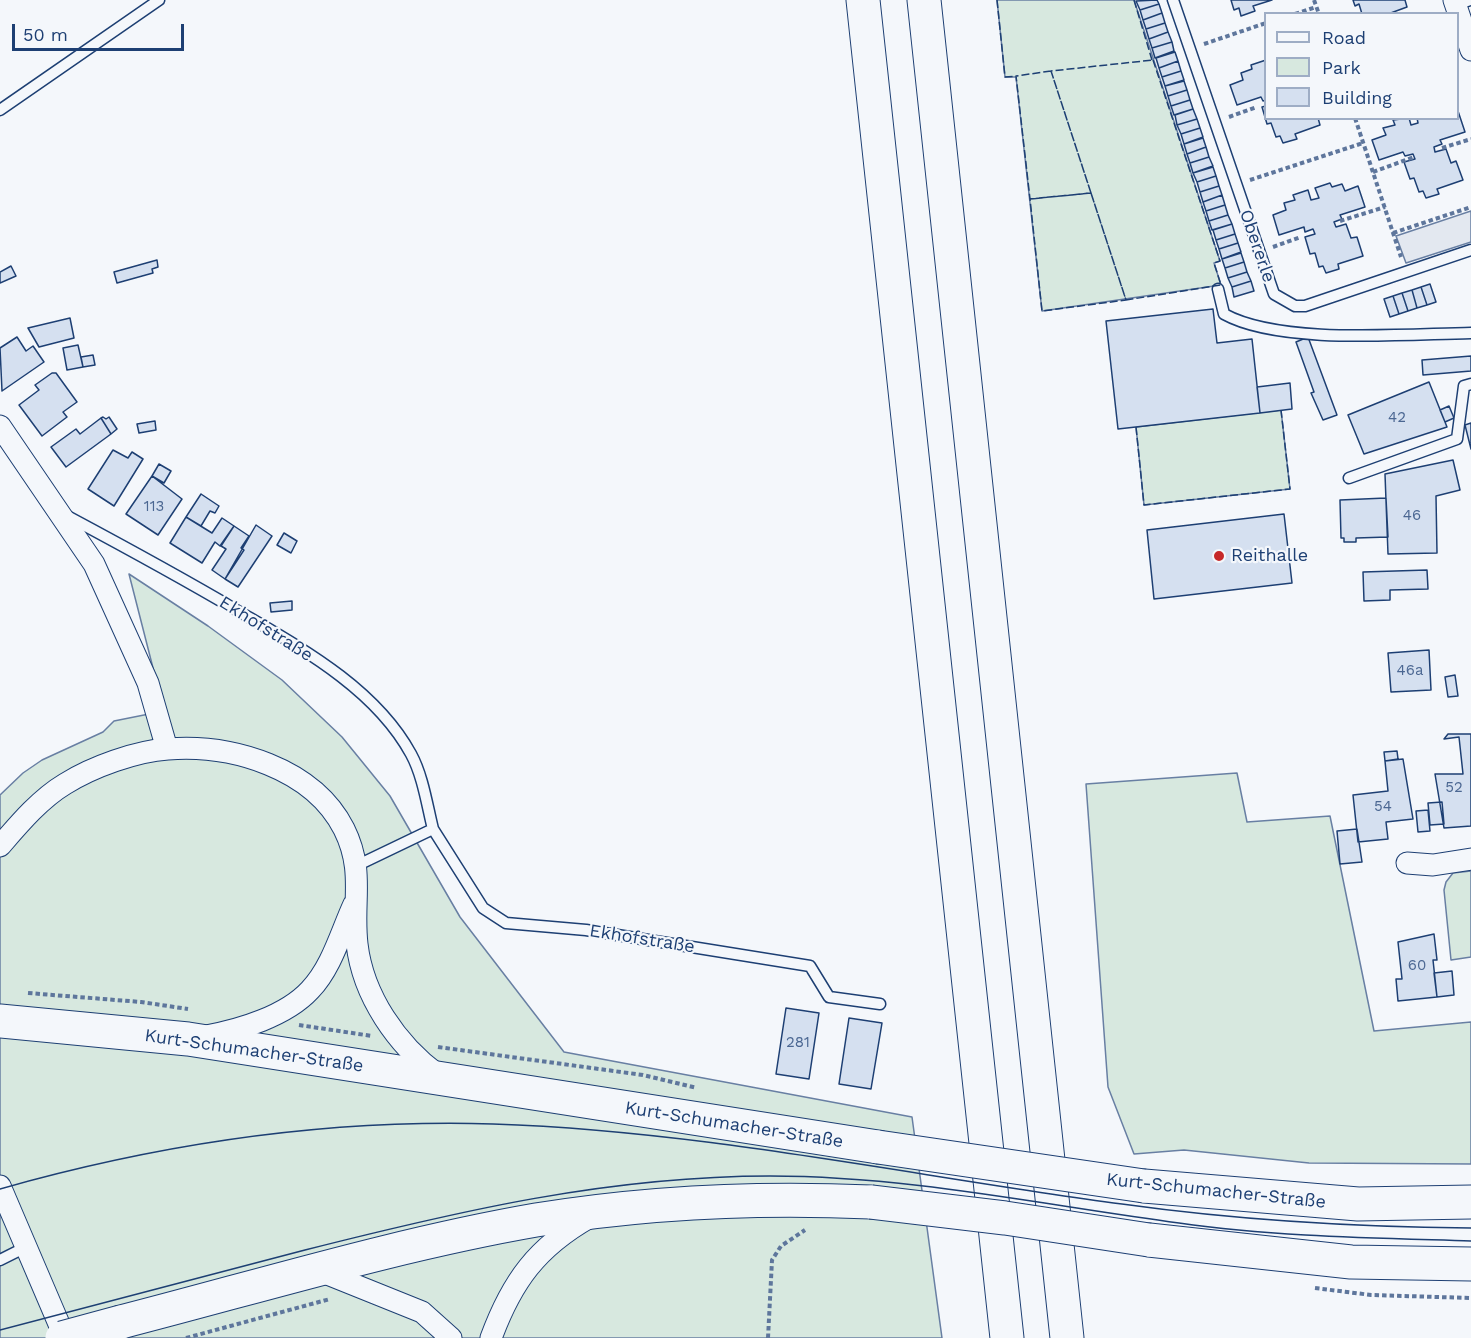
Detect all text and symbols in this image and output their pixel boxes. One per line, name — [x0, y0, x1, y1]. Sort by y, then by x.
scale bar — [15, 12, 188, 50]
legend — [1264, 12, 1459, 120]
text: 50 m — [23, 24, 68, 45]
text: Road — [1322, 27, 1366, 48]
text: Park — [1322, 57, 1361, 78]
text: Building — [1322, 87, 1392, 108]
street label: Obererle — [1234, 207, 1280, 285]
house number: 42 — [1388, 409, 1406, 427]
house number: 113 — [144, 498, 164, 516]
house number: 46 — [1403, 507, 1421, 525]
place label: Reithalle — [1231, 545, 1308, 567]
marker: Reithalle — [1212, 549, 1226, 563]
street label: Ekhofstraße — [215, 592, 317, 666]
house number: 46a — [1397, 662, 1423, 680]
house number: 52 — [1445, 779, 1463, 797]
house number: 54 — [1374, 798, 1392, 816]
street label: Ekhofstraße — [588, 920, 696, 958]
house number: 60 — [1408, 957, 1426, 975]
street label: Kurt-Schumacher-Straße — [143, 1025, 365, 1077]
house number: 281 — [786, 1034, 810, 1052]
street label: Kurt-Schumacher-Straße — [623, 1097, 845, 1153]
street label: Kurt-Schumacher-Straße — [1105, 1169, 1327, 1213]

